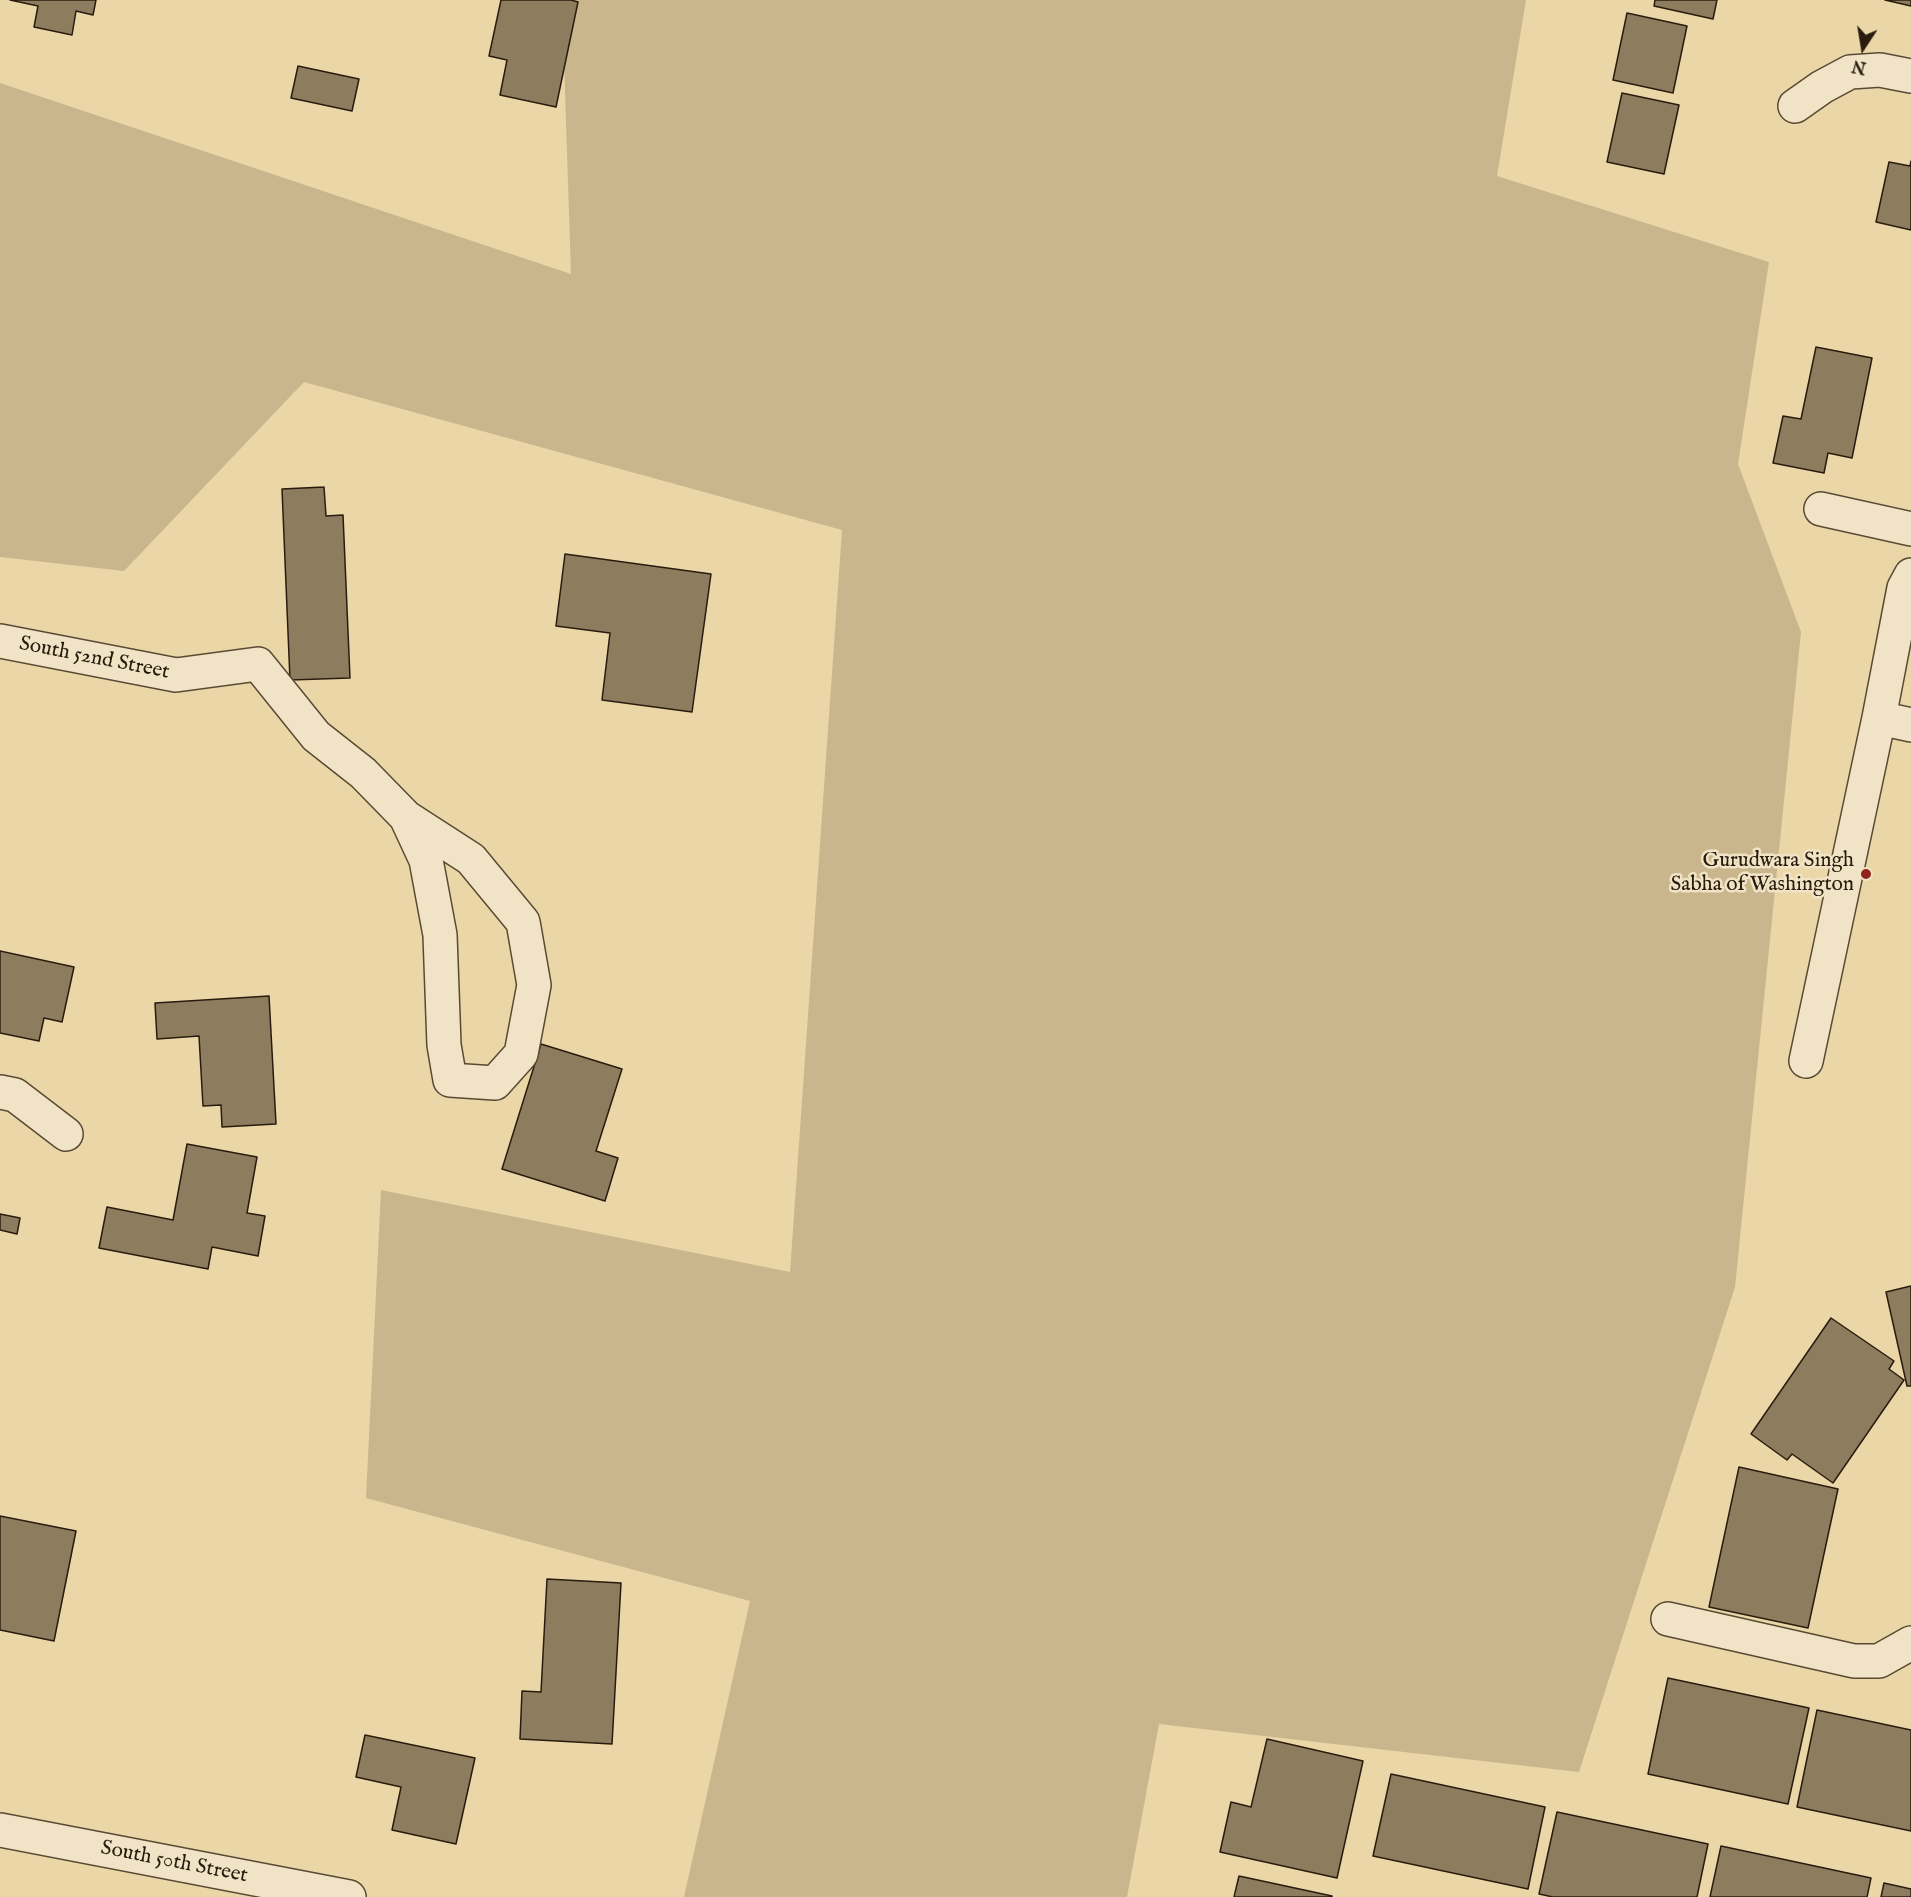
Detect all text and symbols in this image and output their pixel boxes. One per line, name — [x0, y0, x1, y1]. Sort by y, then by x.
north arrow — [1833, 18, 1893, 78]
text: N — [1850, 54, 1868, 77]
street label: South 52nd Street — [17, 632, 171, 686]
place label: Gurudwara Singh Sabha of Washington — [1671, 849, 1854, 899]
marker: Gurudwara Singh Sabha of Washington — [1859, 867, 1873, 881]
street label: South 50th Street — [99, 1836, 249, 1890]

